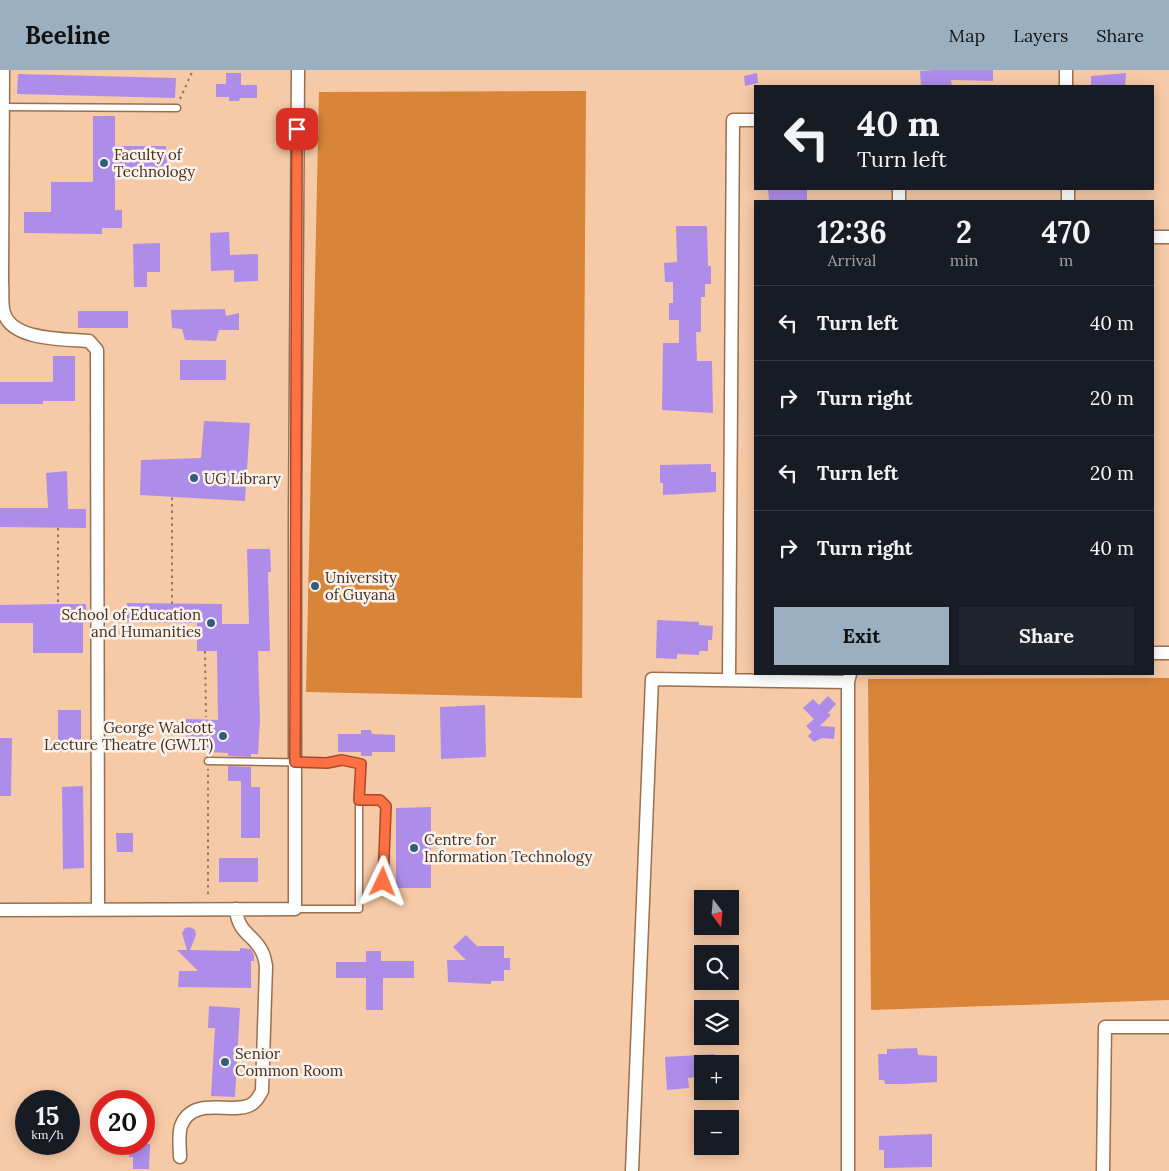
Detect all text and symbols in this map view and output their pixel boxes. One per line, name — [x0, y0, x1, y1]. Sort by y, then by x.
text: Beeline — [25, 20, 110, 51]
text: Map — [949, 24, 985, 47]
text: Layers — [1013, 24, 1068, 47]
text: Share — [1096, 24, 1144, 47]
text: 40 m — [857, 101, 940, 146]
icon: left — [774, 105, 839, 170]
pin — [276, 108, 318, 150]
icon: arrive — [283, 115, 311, 143]
place label: Faculty of Technology — [114, 145, 195, 181]
text: Turn left — [857, 145, 947, 173]
marker: Faculty of Technology — [98, 157, 110, 169]
text: 12:36 — [817, 213, 887, 251]
text: 2 — [956, 213, 972, 251]
text: 470 — [1041, 213, 1091, 251]
text: Arrival — [827, 250, 876, 270]
text: min — [950, 250, 978, 270]
text: m — [1059, 250, 1073, 270]
icon: left — [774, 309, 802, 337]
text: Turn left — [817, 311, 898, 335]
text: 40 m — [1090, 311, 1134, 335]
icon: right — [774, 384, 802, 412]
text: Turn right — [817, 386, 913, 410]
text: 20 m — [1090, 386, 1134, 410]
icon: left — [774, 459, 802, 487]
text: Turn left — [817, 461, 898, 485]
text: 20 m — [1090, 461, 1134, 485]
place label: UG Library — [204, 469, 281, 488]
marker: UG Library — [188, 472, 200, 484]
icon: right — [774, 534, 802, 562]
text: Turn right — [817, 536, 913, 560]
text: 40 m — [1090, 536, 1134, 560]
place label: University of Guyana — [325, 568, 397, 604]
marker: University of Guyana — [309, 580, 321, 592]
place label: School of Education and Humanities — [61, 605, 201, 641]
button: Exit — [774, 607, 949, 665]
button: Share — [959, 607, 1134, 665]
marker: School of Education and Humanities — [205, 617, 217, 629]
place label: George Walcott Lecture Theatre (GWLT) — [44, 718, 213, 755]
marker: George Walcott Lecture Theatre (GWLT) — [217, 730, 229, 742]
place label: Centre for Information Technology — [424, 830, 592, 866]
marker: Centre for Information Technology — [408, 842, 420, 854]
position arrow — [356, 855, 408, 907]
north arrow — [694, 890, 739, 935]
map controls — [694, 890, 739, 1155]
button: search — [694, 945, 739, 990]
button: layers — [694, 1000, 739, 1045]
place label: Senior Common Room — [235, 1044, 343, 1080]
button: + — [694, 1055, 739, 1100]
marker: Senior Common Room — [219, 1056, 231, 1068]
speed limit sign: 20 — [90, 1090, 155, 1155]
text: 15 — [36, 1100, 59, 1132]
button: − — [694, 1110, 739, 1155]
text: km/h — [31, 1127, 64, 1142]

